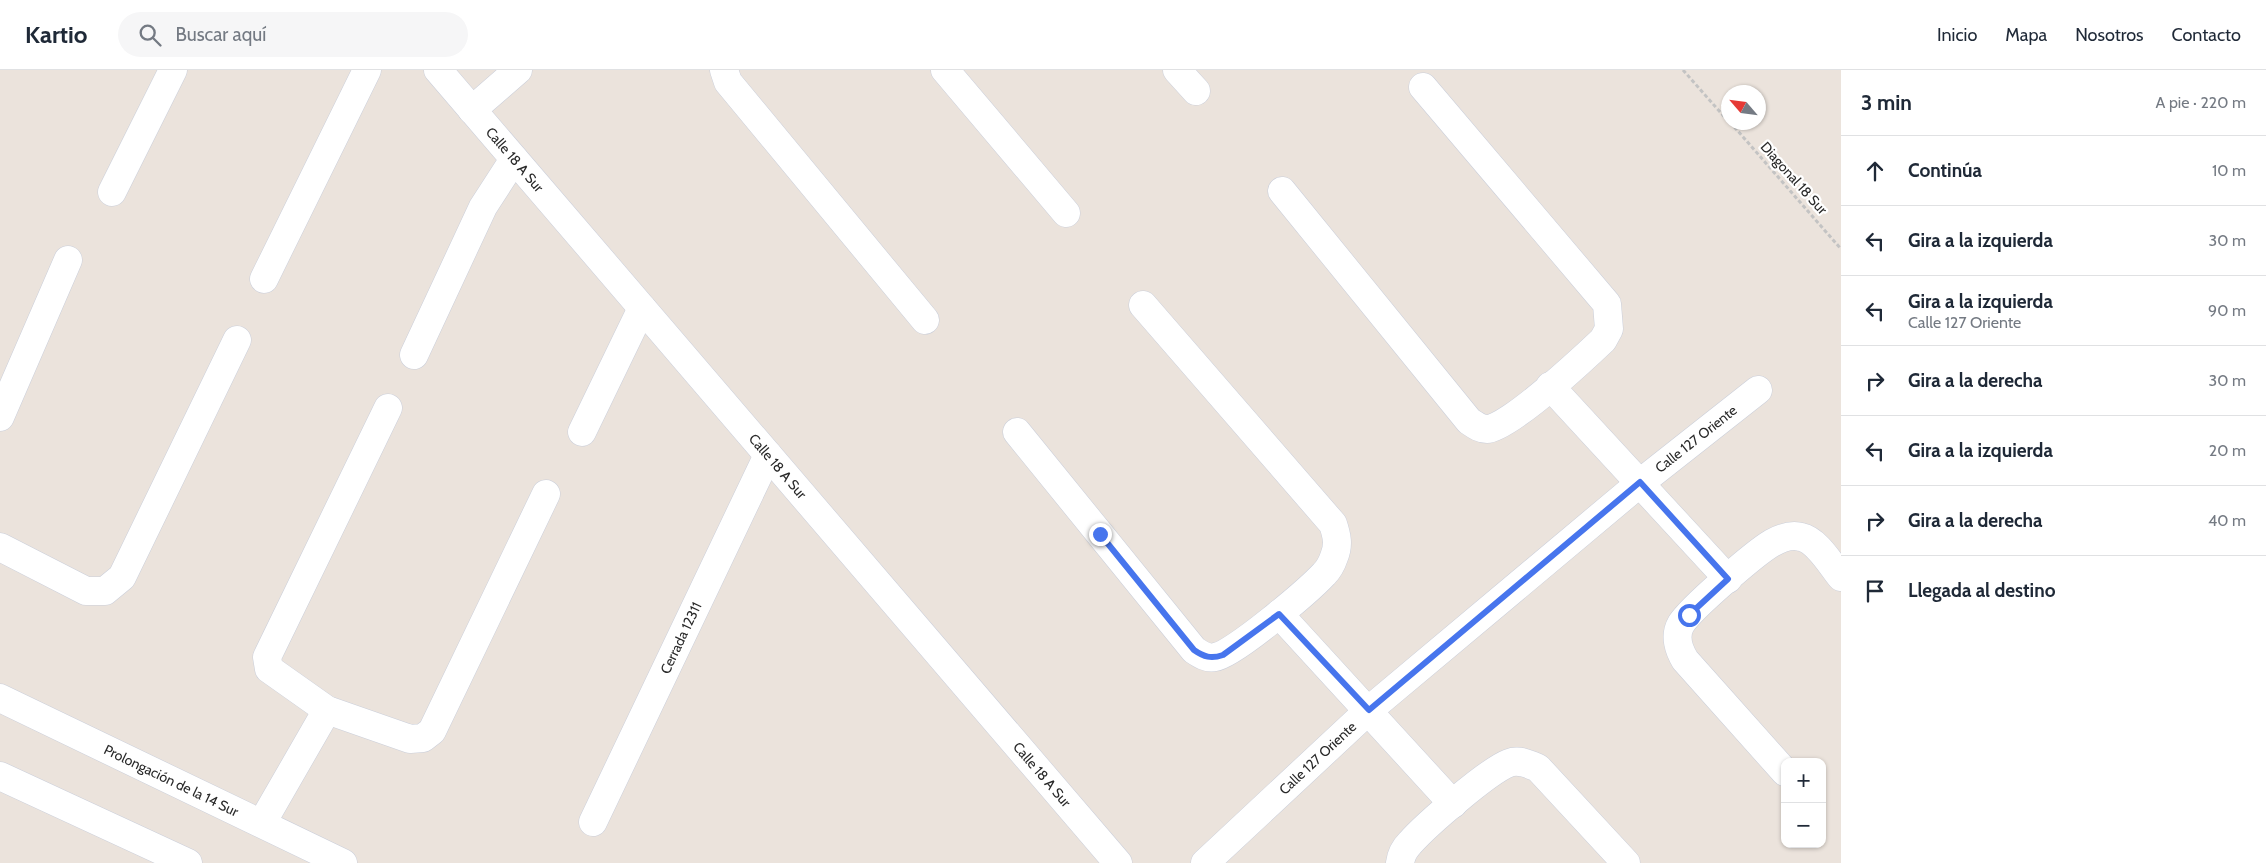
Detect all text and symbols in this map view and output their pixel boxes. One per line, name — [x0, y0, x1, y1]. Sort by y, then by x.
search box — [118, 12, 468, 57]
text: Kartio — [25, 20, 88, 49]
icon: search — [136, 21, 164, 49]
text: Buscar aquí — [176, 23, 266, 46]
text: Inicio — [1937, 24, 1977, 46]
text: Mapa — [2005, 24, 2047, 46]
text: Nosotros — [2075, 24, 2144, 46]
text: Contacto — [2172, 24, 2241, 46]
north arrow — [1721, 85, 1766, 130]
text: 3 min — [1861, 90, 1912, 115]
text: A pie · 220 m — [2155, 93, 2246, 112]
street label: Calle 18 A Sur — [482, 123, 548, 196]
street label: Diagonal 18 Sur — [1757, 138, 1832, 218]
icon: ahead — [1861, 157, 1889, 185]
text: Continúa — [1908, 159, 1982, 182]
text: 10 m — [2212, 161, 2246, 180]
icon: left — [1861, 227, 1889, 255]
text: Gira a la izquierda — [1908, 229, 2053, 252]
text: 30 m — [2209, 231, 2246, 250]
text: Gira a la izquierda — [1908, 290, 2053, 313]
icon: left — [1861, 297, 1889, 325]
text: 90 m — [2208, 301, 2246, 320]
text: Calle 127 Oriente — [1908, 313, 2021, 332]
icon: right — [1861, 367, 1889, 395]
text: Gira a la derecha — [1908, 369, 2043, 392]
text: 30 m — [2209, 371, 2246, 390]
street label: Calle 127 Oriente — [1651, 401, 1740, 477]
street label: Calle 18 A Sur — [745, 430, 811, 503]
icon: left — [1861, 437, 1889, 465]
text: Gira a la izquierda — [1908, 439, 2053, 462]
text: 20 m — [2209, 441, 2246, 460]
icon: right — [1861, 507, 1889, 535]
text: Gira a la derecha — [1908, 509, 2043, 532]
text: 40 m — [2208, 511, 2246, 530]
route end — [1089, 523, 1112, 546]
icon: arrive — [1861, 577, 1889, 605]
text: Llegada al destino — [1908, 579, 2055, 602]
street label: Cerrada 12311 — [656, 599, 706, 677]
route start — [1678, 604, 1701, 627]
street label: Calle 127 Oriente — [1275, 718, 1360, 798]
street label: Calle 18 A Sur — [1009, 738, 1075, 811]
street label: Prolongación de la 14 Sur — [101, 740, 242, 821]
map controls — [1781, 758, 1826, 848]
button: + — [1781, 758, 1826, 803]
button: − — [1781, 803, 1826, 848]

